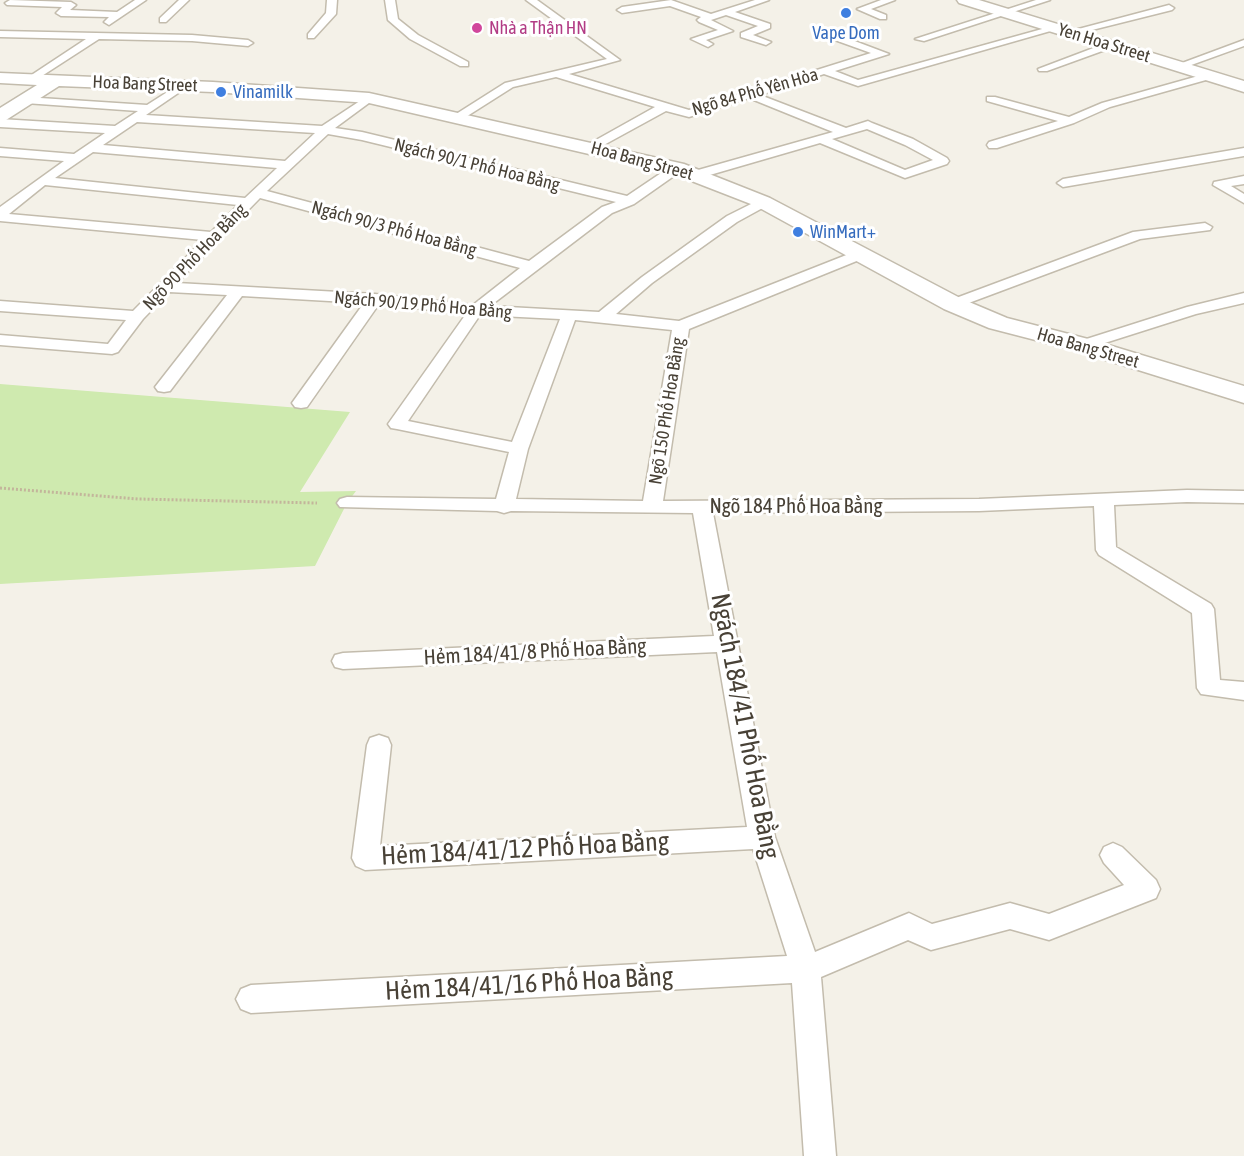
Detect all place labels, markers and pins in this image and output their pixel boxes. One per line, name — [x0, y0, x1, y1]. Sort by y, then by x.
marker: Vape Dom — [839, 6, 853, 20]
place label: Nhà a Thận HN — [489, 17, 587, 39]
marker: Nhà a Thận HN — [470, 21, 484, 35]
place label: Vape Dom — [812, 22, 880, 44]
place label: Vinamilk — [233, 81, 293, 103]
marker: Vinamilk — [214, 85, 228, 99]
place label: WinMart+ — [810, 221, 876, 243]
marker: WinMart+ — [791, 225, 805, 239]

